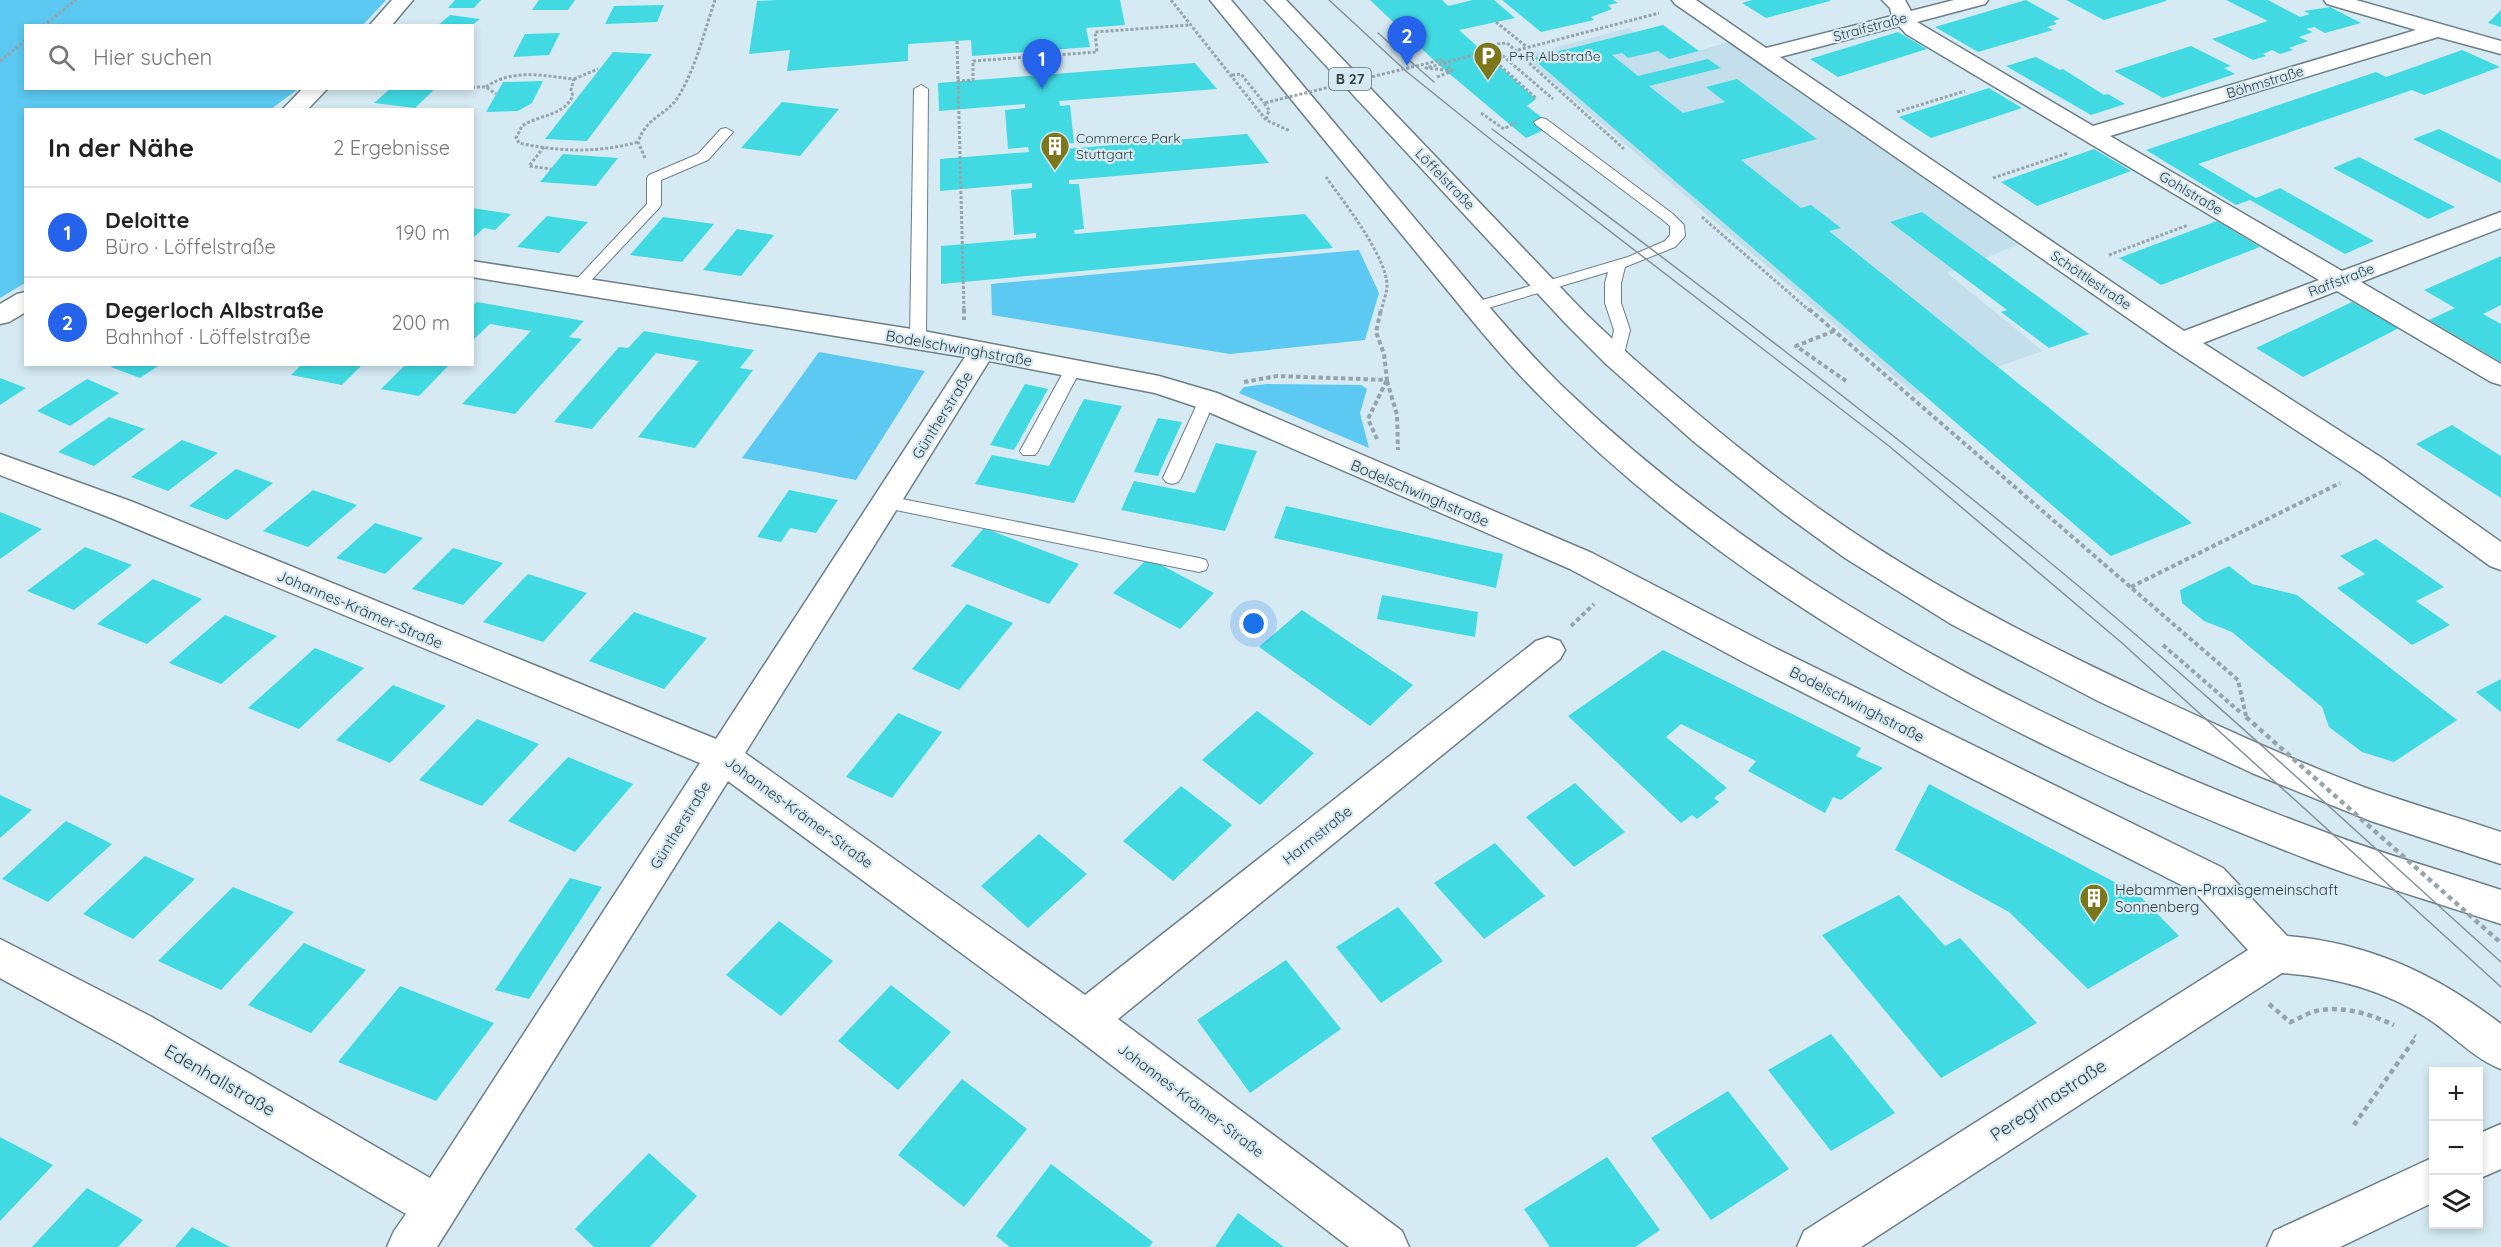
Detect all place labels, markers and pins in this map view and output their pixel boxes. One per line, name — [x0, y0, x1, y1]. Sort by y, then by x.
pin: 2 — [1388, 16, 1426, 66]
pin: 1 — [1022, 40, 1062, 89]
parking icon: P+R Albstraße — [1472, 40, 1504, 82]
place label: P+R Albstraße — [1509, 47, 1601, 65]
place label: Commerce Park Stuttgart — [1076, 129, 1181, 163]
building icon: Commerce Park Stuttgart — [1039, 130, 1071, 172]
place label: Hebammen-Praxisgemeinschaft Sonnenberg — [2115, 880, 2338, 916]
building icon: Hebammen-Praxisgemeinschaft Sonnenberg — [2078, 882, 2110, 924]

